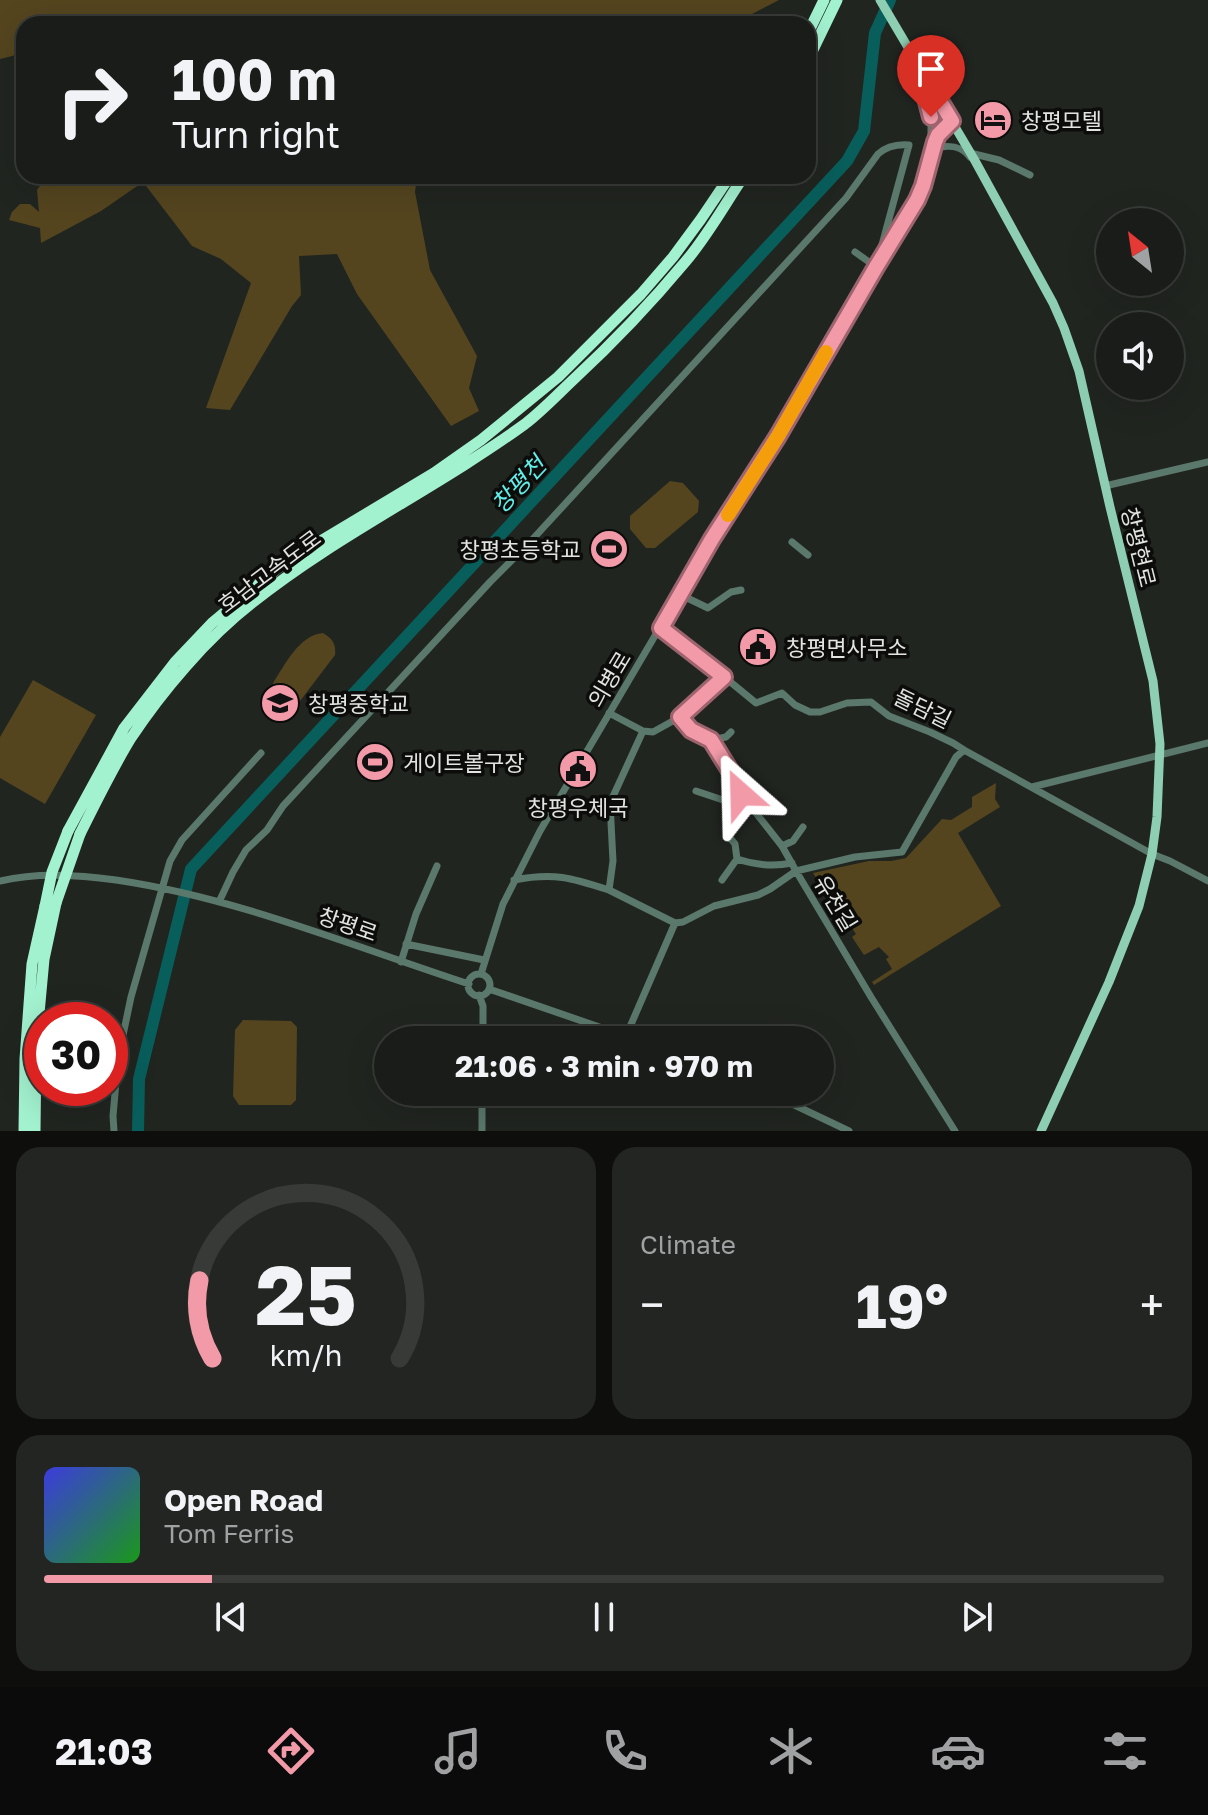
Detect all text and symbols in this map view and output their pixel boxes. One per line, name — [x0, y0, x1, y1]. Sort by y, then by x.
pin — [897, 35, 965, 117]
text: 100 m — [172, 45, 337, 112]
icon: arrive — [909, 47, 953, 91]
icon: right — [40, 48, 144, 152]
hotel icon: 창평모텔 — [972, 99, 1014, 141]
place label: 창평모텔 — [1021, 107, 1102, 134]
text: Turn right — [172, 113, 340, 156]
north arrow — [1096, 208, 1184, 296]
map controls — [1096, 208, 1184, 400]
button: sound — [1096, 312, 1184, 400]
water label: 창평천 — [485, 448, 553, 518]
street label: 창평현로 — [1116, 504, 1162, 590]
street label: 호남고속도로 — [212, 524, 326, 618]
sports icon: 창평초등학교 — [588, 528, 630, 570]
place label: 창평초등학교 — [460, 536, 581, 563]
public building icon: 창평면사무소 — [737, 626, 779, 668]
place label: 창평면사무소 — [786, 634, 907, 661]
street label: 의병로 — [582, 646, 636, 712]
school or university icon: 창평중학교 — [259, 682, 301, 724]
street label: 돌담길 — [890, 683, 956, 733]
place label: 창평중학교 — [308, 690, 409, 717]
sports icon: 게이트볼구장 — [354, 741, 396, 783]
public building icon: 창평우체국 — [557, 748, 599, 790]
place label: 게이트볼구장 — [403, 749, 524, 776]
position arrow — [699, 752, 783, 836]
place label: 창평우체국 — [527, 794, 629, 821]
street label: 유천길 — [809, 870, 863, 936]
street label: 창평로 — [315, 901, 381, 947]
speed limit sign: 30 — [24, 1002, 128, 1106]
text: 21:06 · 3 min · 970 m — [455, 1048, 753, 1084]
text: Climate — [640, 1229, 736, 1260]
text: 25 — [255, 1243, 357, 1343]
text: 19° — [856, 1269, 948, 1341]
text: − — [640, 1278, 664, 1331]
text: + — [1140, 1278, 1164, 1331]
text: km/h — [270, 1338, 342, 1372]
text: Open Road — [164, 1482, 323, 1518]
text: Tom Ferris — [164, 1518, 294, 1549]
icon: previous — [209, 1595, 253, 1639]
icon: pause — [582, 1595, 626, 1639]
icon: next — [955, 1595, 999, 1639]
icon: directions — [263, 1723, 319, 1779]
icon: music — [430, 1723, 486, 1779]
icon: phone — [597, 1723, 653, 1779]
icon: climate — [763, 1723, 819, 1779]
icon: car — [930, 1723, 986, 1779]
icon: filters — [1097, 1723, 1153, 1779]
text: 21:03 — [55, 1730, 153, 1773]

